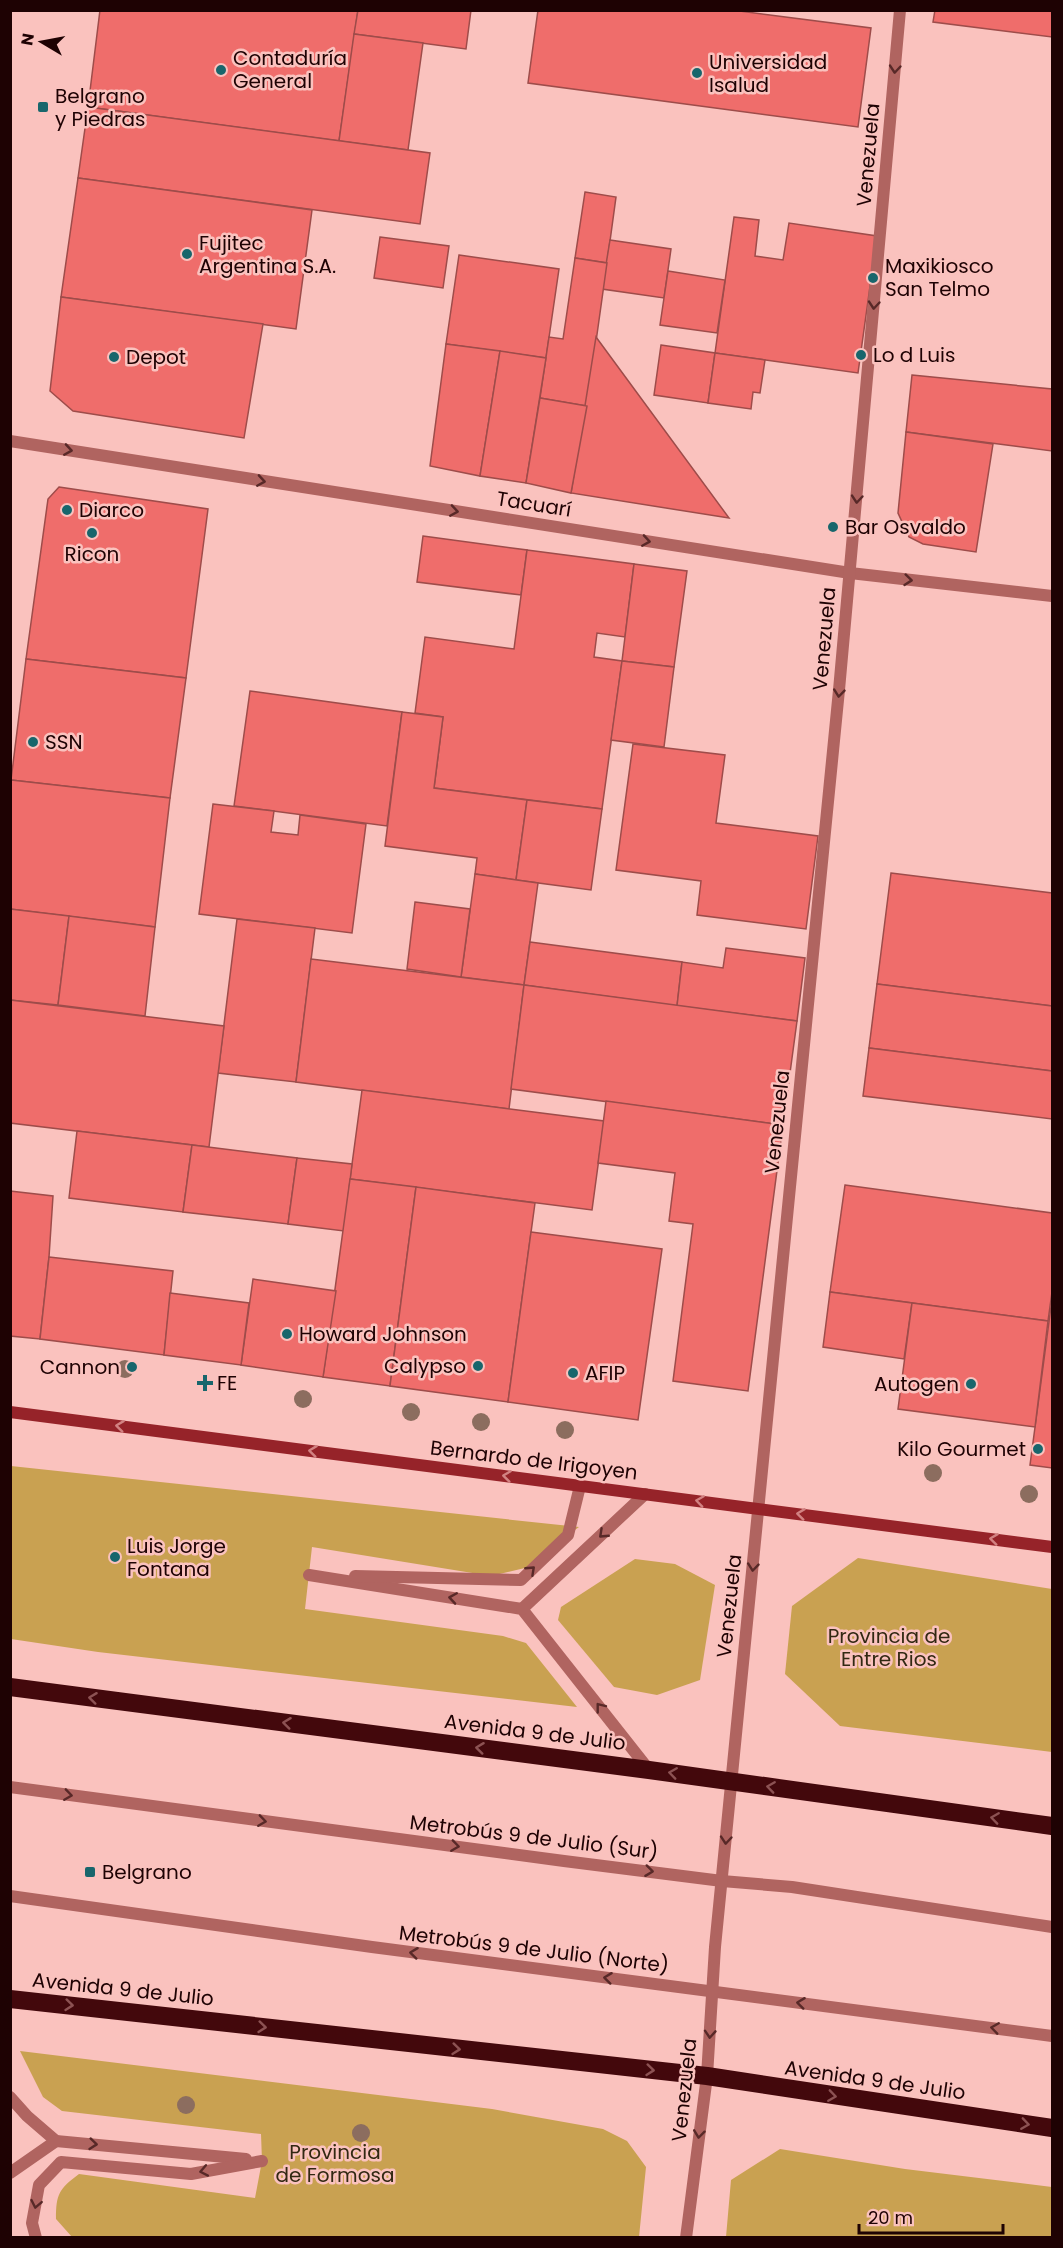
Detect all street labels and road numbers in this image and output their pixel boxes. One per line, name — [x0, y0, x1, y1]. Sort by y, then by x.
street label: Venezuela — [850, 102, 886, 208]
street label: Tacuarí — [495, 484, 573, 524]
street label: Venezuela — [806, 586, 842, 692]
street label: Venezuela — [758, 1069, 796, 1175]
street label: Bernardo de Irigoyen — [429, 1433, 639, 1487]
street label: Venezuela — [710, 1553, 748, 1659]
street label: Avenida 9 de Julio — [443, 1707, 627, 1757]
street label: Metrobús 9 de Julio (Sur) — [408, 1808, 660, 1866]
street label: Metrobús 9 de Julio (Norte) — [397, 1919, 671, 1979]
street label: Avenida 9 de Julio — [31, 1966, 215, 2012]
street label: Venezuela — [665, 2037, 703, 2143]
street label: Avenida 9 de Julio — [783, 2053, 967, 2107]

